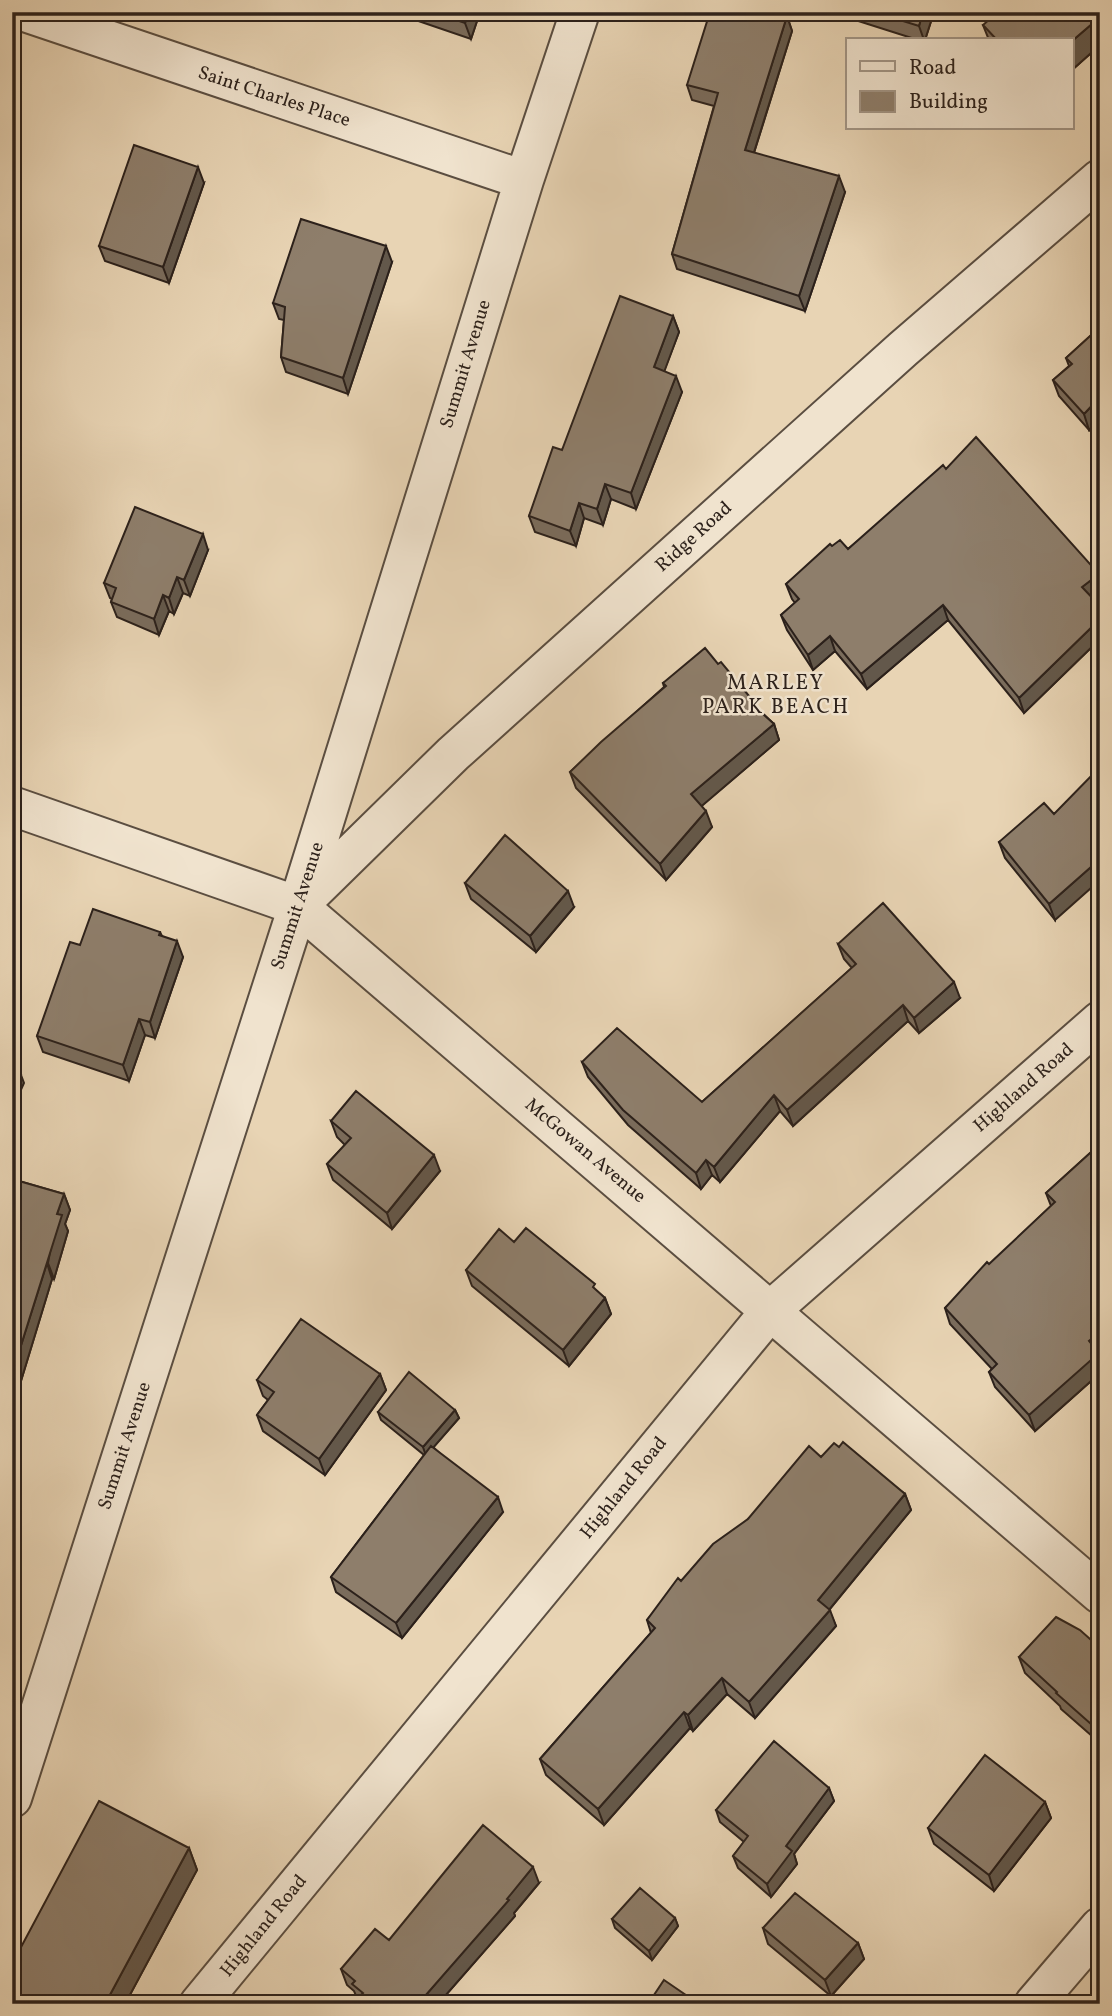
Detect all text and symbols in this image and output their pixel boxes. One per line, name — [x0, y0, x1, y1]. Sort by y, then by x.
legend — [846, 38, 1074, 130]
text: Road — [909, 54, 956, 83]
street label: Saint Charles Place — [194, 60, 354, 134]
text: Building — [909, 88, 988, 117]
street label: Summit Avenue — [434, 297, 498, 431]
street label: Ridge Road — [650, 496, 738, 578]
district label: MARLEY PARK BEACH — [702, 669, 850, 722]
street label: Summit Avenue — [265, 839, 331, 973]
street label: Highland Road — [968, 1037, 1080, 1139]
street label: McGowan Avenue — [519, 1092, 651, 1210]
street label: Summit Avenue — [92, 1379, 158, 1513]
street label: Highland Road — [575, 1431, 673, 1545]
street label: Highland Road — [215, 1869, 313, 1983]

